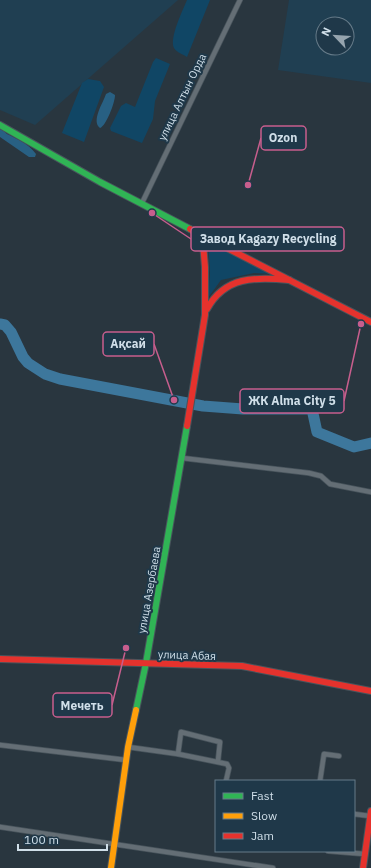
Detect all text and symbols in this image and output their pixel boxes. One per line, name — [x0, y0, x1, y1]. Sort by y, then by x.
north arrow — [315, 16, 355, 56]
text: N — [318, 25, 334, 38]
street label: улица Алтын Орда — [155, 51, 209, 143]
callout: Ozon — [261, 126, 306, 150]
text: Ozon — [269, 130, 297, 145]
callout: Завод Kagazy Recycling — [191, 227, 344, 251]
text: Завод Kagazy Recycling — [200, 231, 337, 246]
callout: Ақсай — [103, 332, 154, 356]
text: Ақсай — [110, 336, 146, 351]
callout: ЖК Alma City 5 — [240, 389, 344, 413]
text: ЖК Alma City 5 — [248, 393, 336, 408]
street label: улица Азербаева — [134, 545, 164, 635]
street label: улица Абая — [158, 647, 216, 663]
callout: Мечеть — [53, 693, 112, 717]
text: Мечеть — [61, 698, 104, 713]
legend — [215, 780, 355, 852]
text: Fast — [251, 788, 274, 803]
text: Slow — [251, 808, 277, 823]
scale bar — [18, 826, 107, 852]
text: Jam — [251, 828, 274, 843]
text: 100 m — [24, 832, 59, 847]

